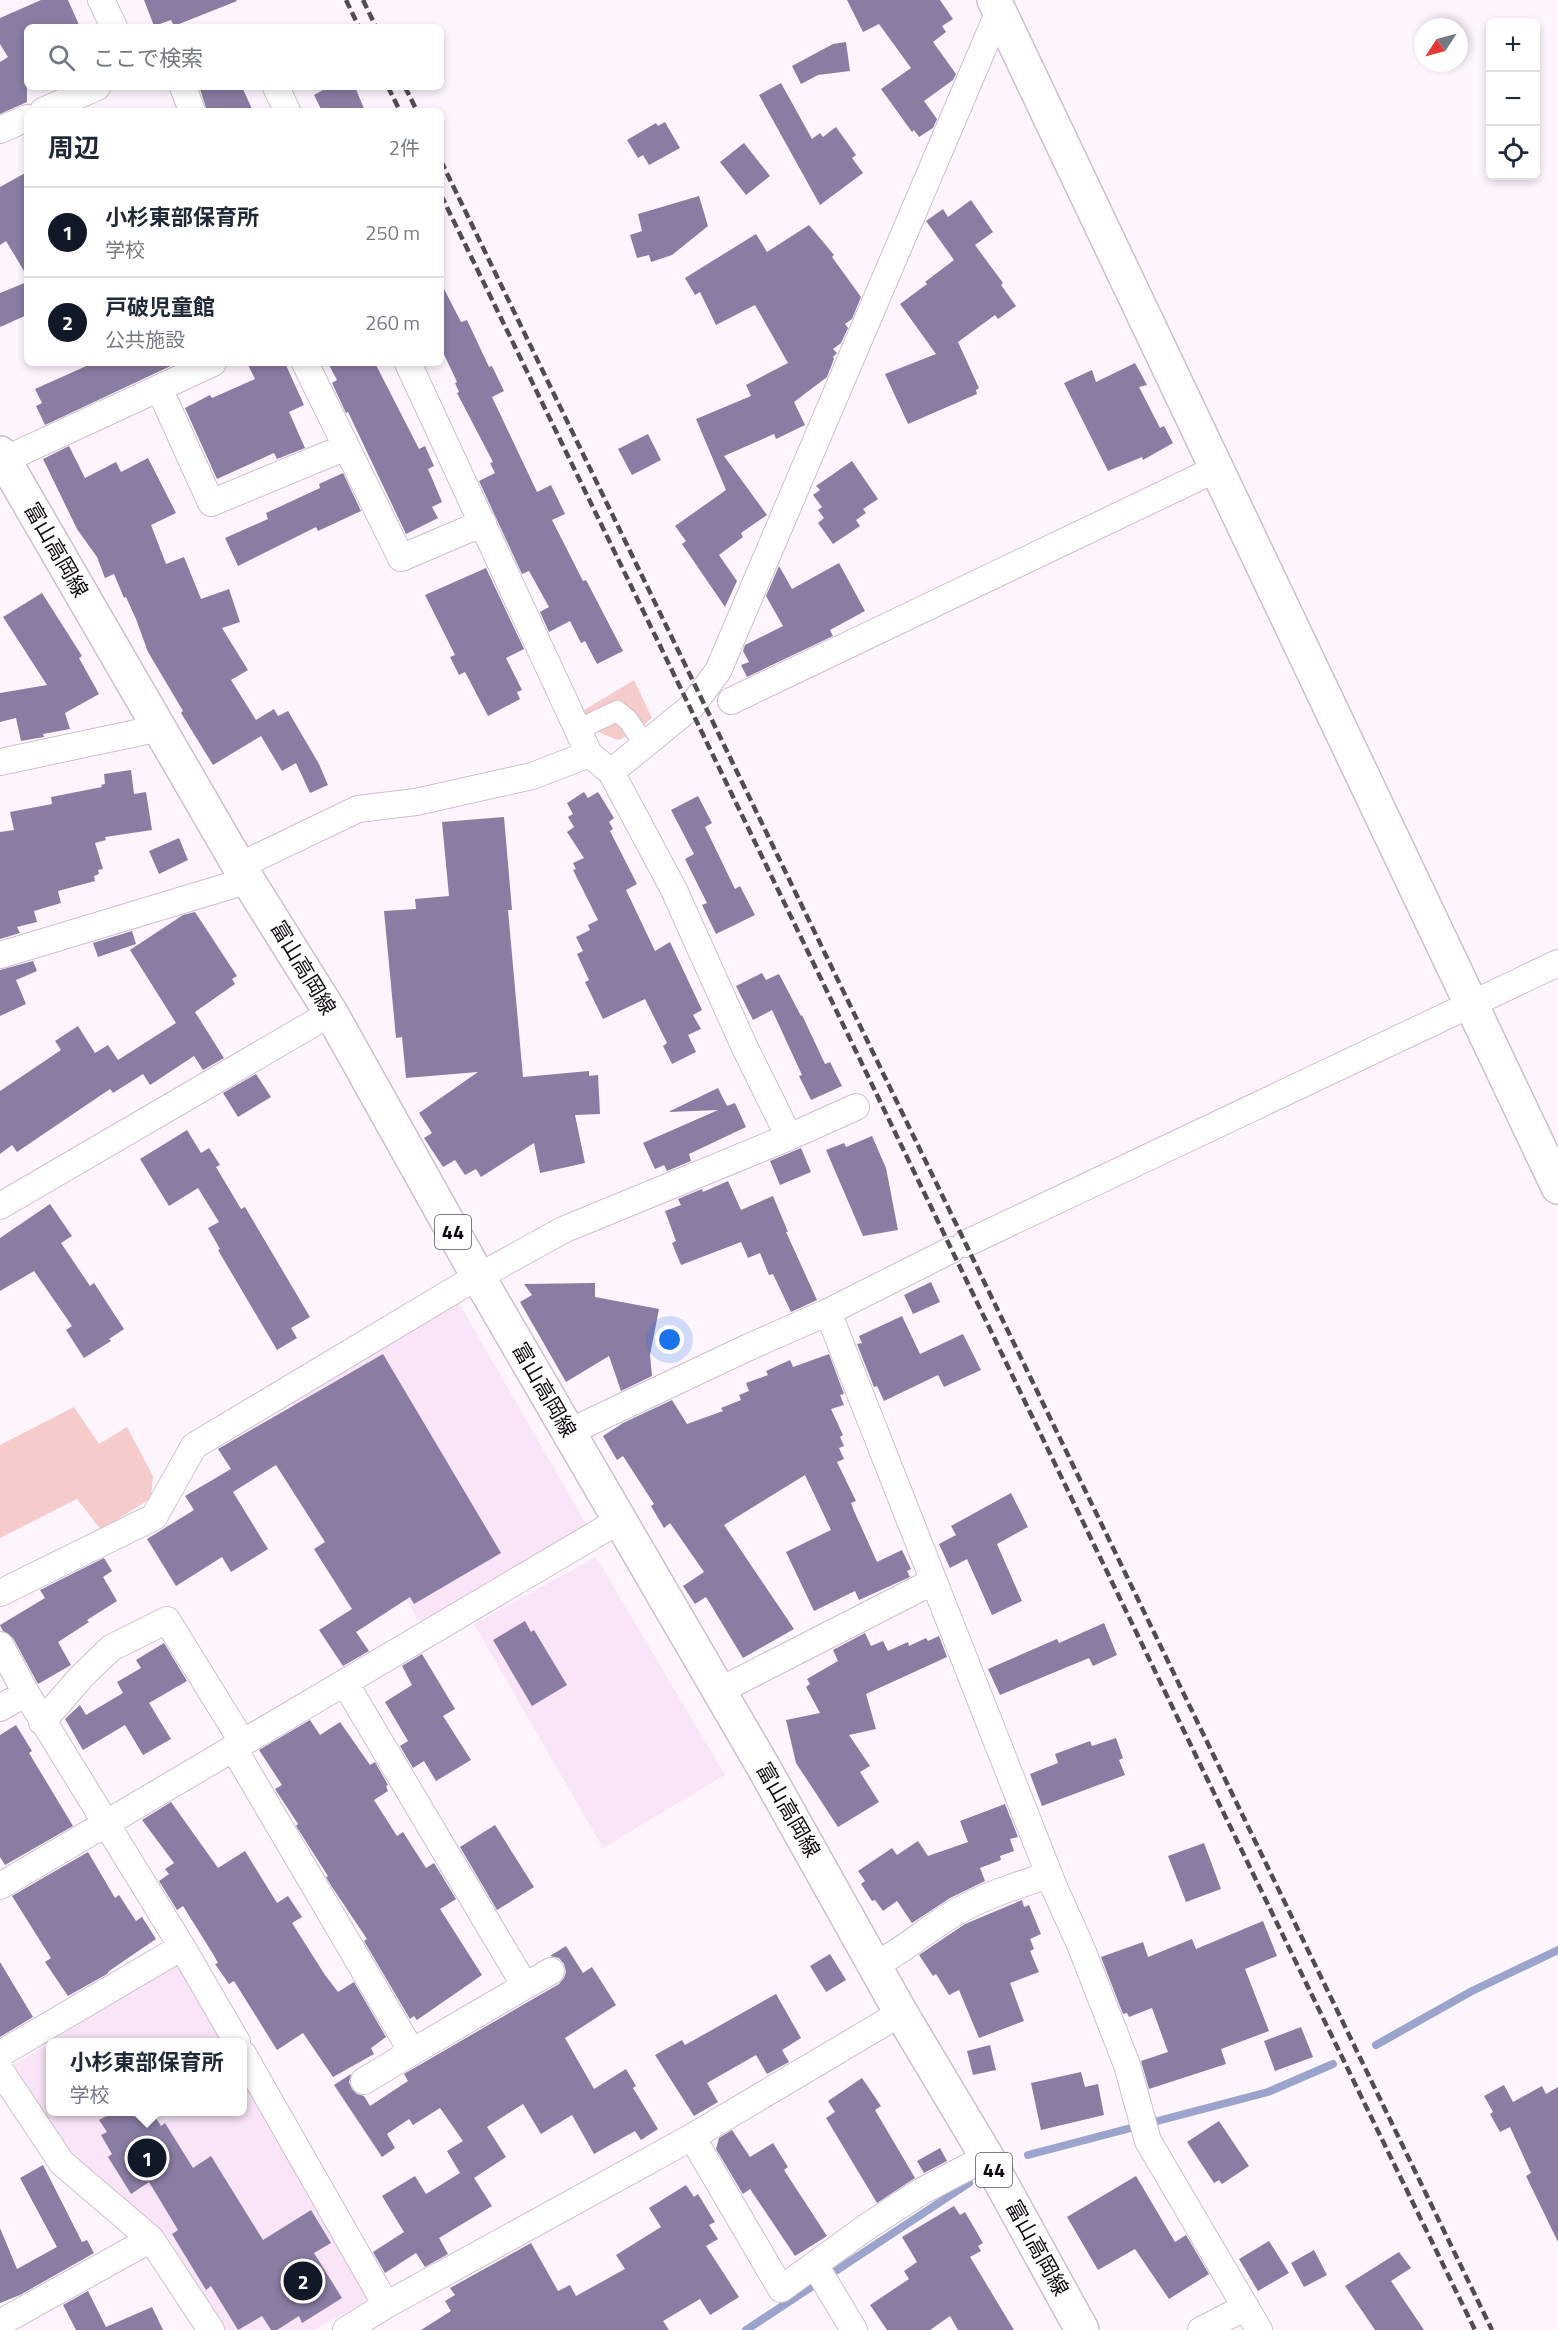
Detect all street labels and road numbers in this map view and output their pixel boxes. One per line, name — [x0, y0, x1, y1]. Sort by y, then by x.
street label: 富山高岡線 — [17, 496, 97, 603]
street label: 富山高岡線 — [263, 914, 345, 1021]
road number: 44 — [435, 1215, 471, 1249]
street label: 富山高岡線 — [505, 1336, 585, 1443]
street label: 富山高岡線 — [749, 1756, 829, 1863]
road number: 44 — [976, 2153, 1012, 2187]
street label: 富山高岡線 — [998, 2194, 1077, 2301]

